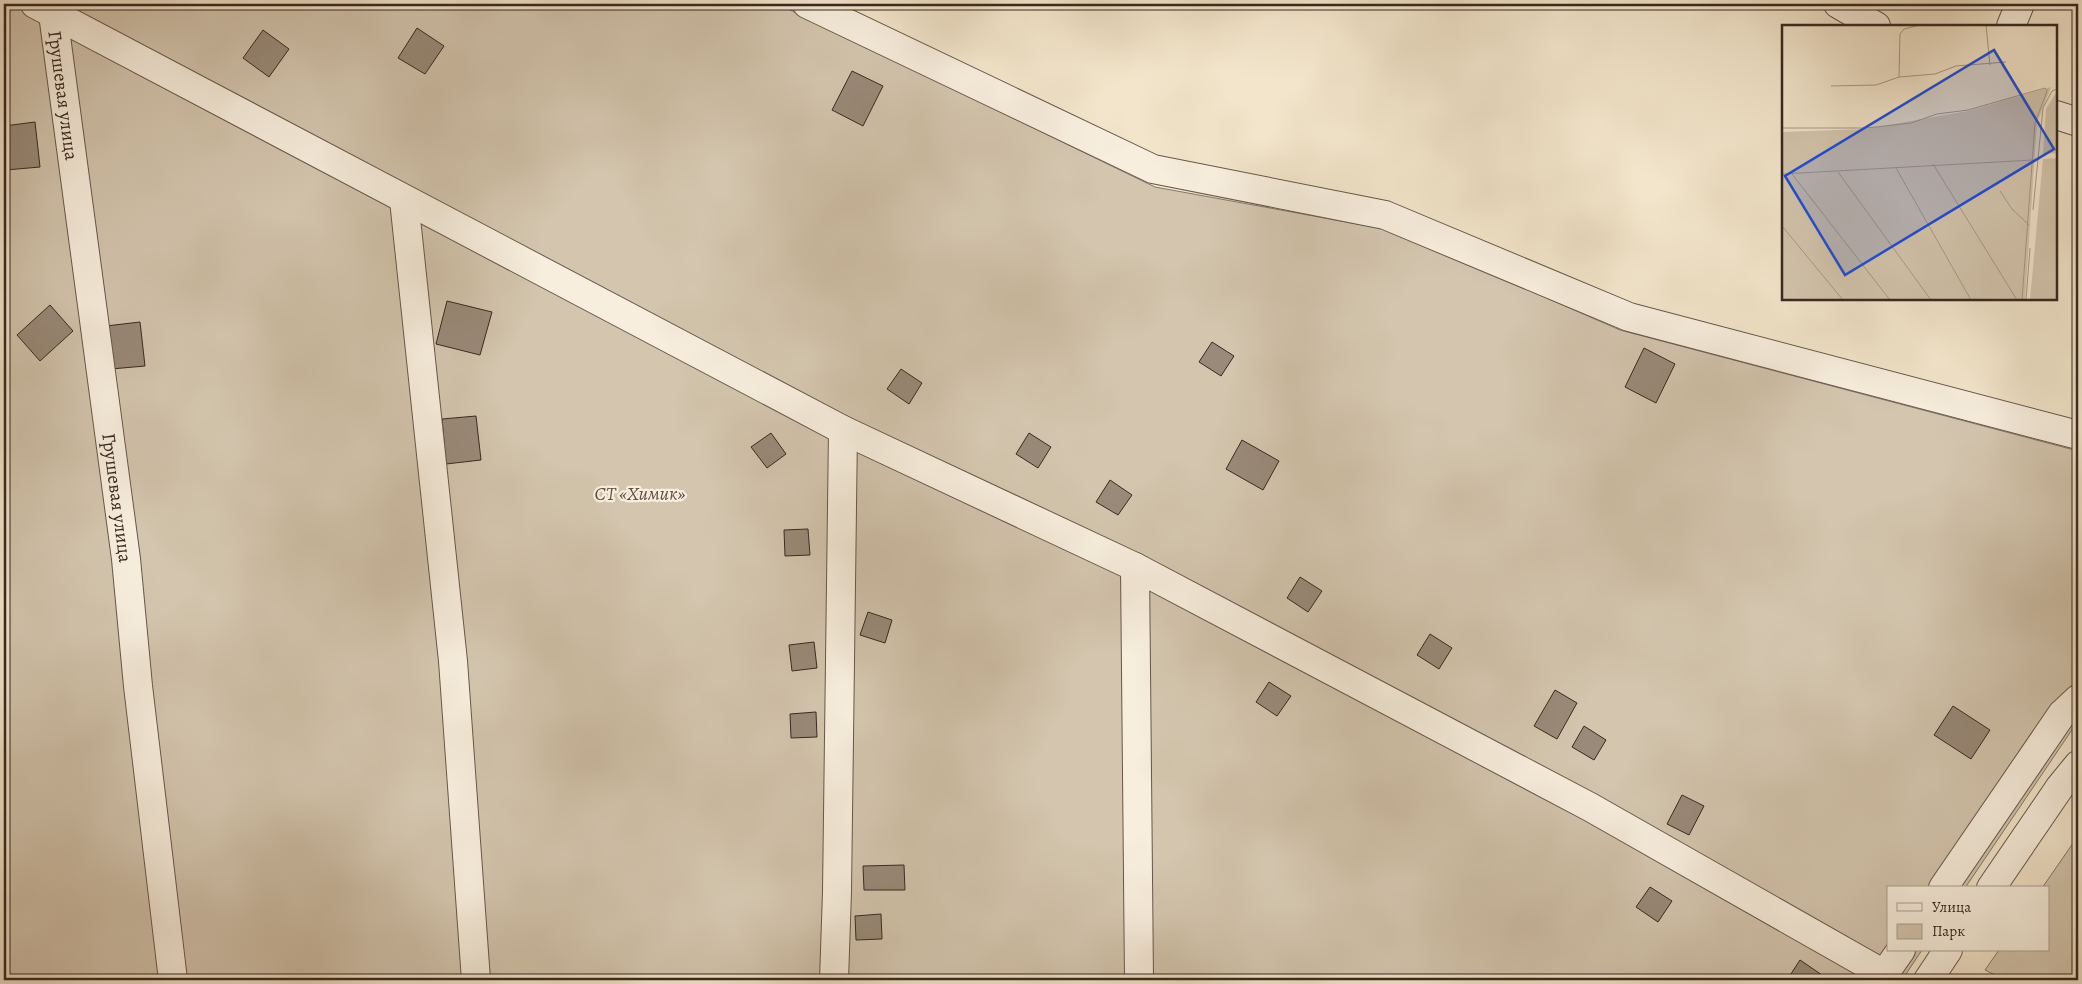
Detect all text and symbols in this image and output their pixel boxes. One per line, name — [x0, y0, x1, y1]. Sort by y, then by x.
inset map — [1782, 25, 2057, 300]
street label: Грушевая улица — [41, 29, 84, 162]
street label: Грушевая улица — [95, 431, 138, 564]
park label: СТ «Химик» — [595, 481, 686, 507]
legend — [1887, 886, 2050, 952]
text: Улица — [1932, 897, 1971, 917]
text: Парк — [1932, 921, 1965, 941]

